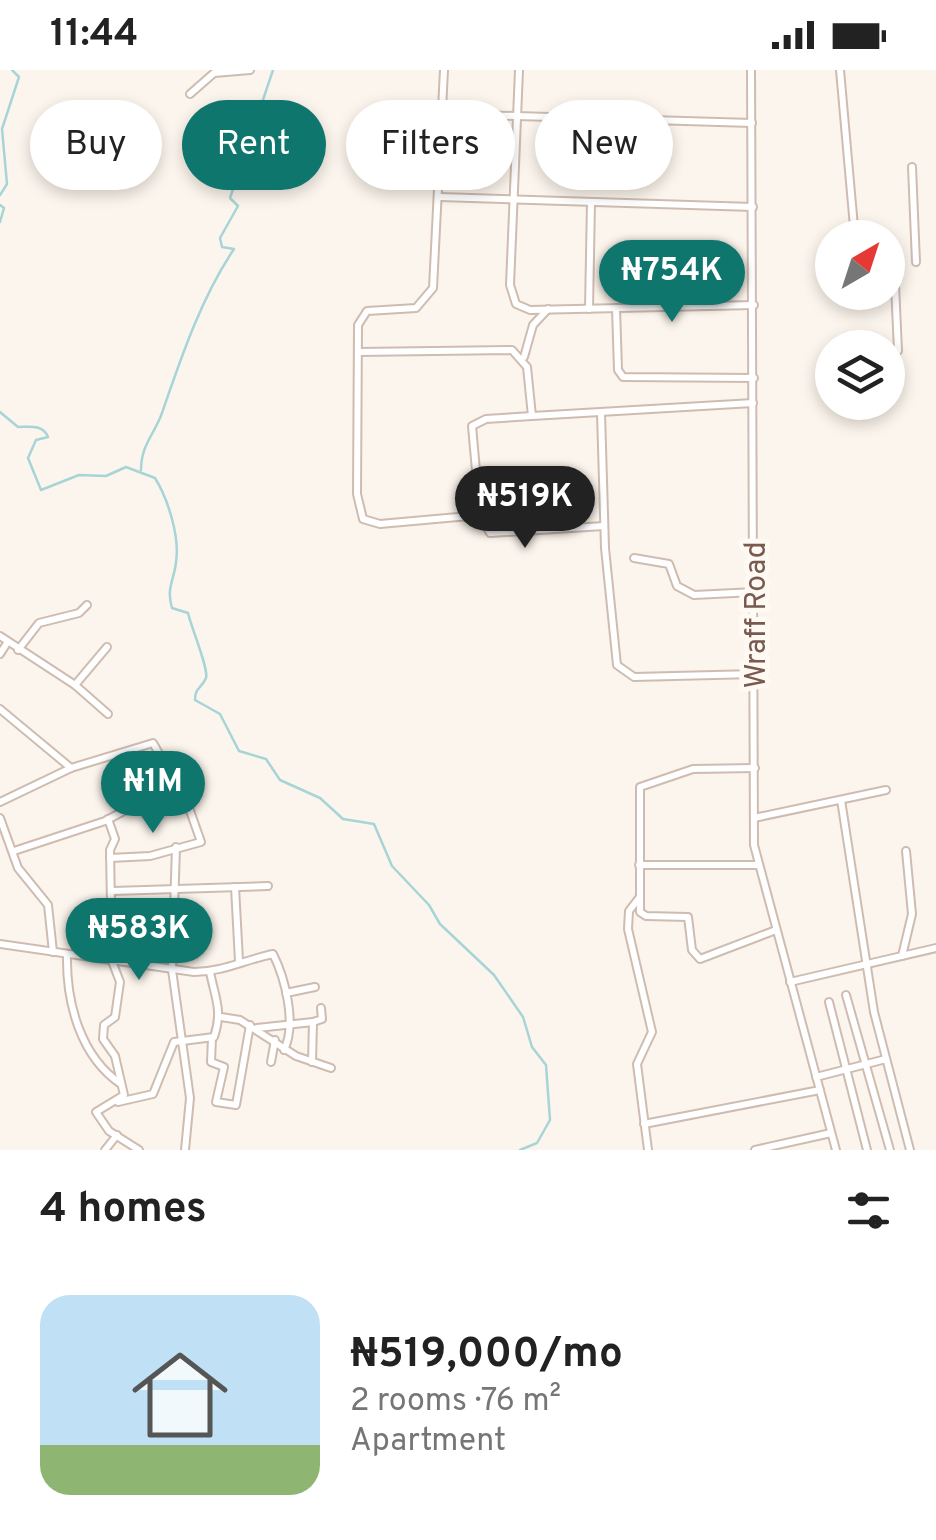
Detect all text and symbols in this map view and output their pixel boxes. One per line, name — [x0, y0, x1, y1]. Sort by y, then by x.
text: 11:44 — [50, 11, 138, 60]
chip: Buy — [30, 100, 162, 190]
chip: Rent — [182, 100, 326, 190]
chip: Filters — [346, 100, 515, 190]
chip: New — [535, 100, 673, 190]
north arrow — [815, 220, 905, 310]
map controls — [815, 220, 905, 420]
pin: ₦754K — [602, 240, 742, 325]
text: ₦754K — [621, 252, 723, 292]
button: layers — [815, 330, 905, 420]
pin: ₦519K — [455, 466, 595, 551]
text: ₦519K — [477, 478, 573, 518]
street label: Wraff Road — [739, 541, 776, 689]
pin: ₦1M — [105, 751, 201, 836]
text: ₦1M — [123, 763, 183, 803]
pin: ₦583K — [69, 898, 209, 983]
text: ₦583K — [88, 910, 190, 950]
icon: filters — [841, 1183, 896, 1238]
text: 4 homes — [40, 1184, 207, 1237]
text: ₦519,000/mo — [350, 1329, 623, 1382]
icon: home — [120, 1335, 240, 1455]
text: 2 rooms · 76 m² — [350, 1382, 561, 1422]
text: Apartment — [350, 1422, 506, 1462]

